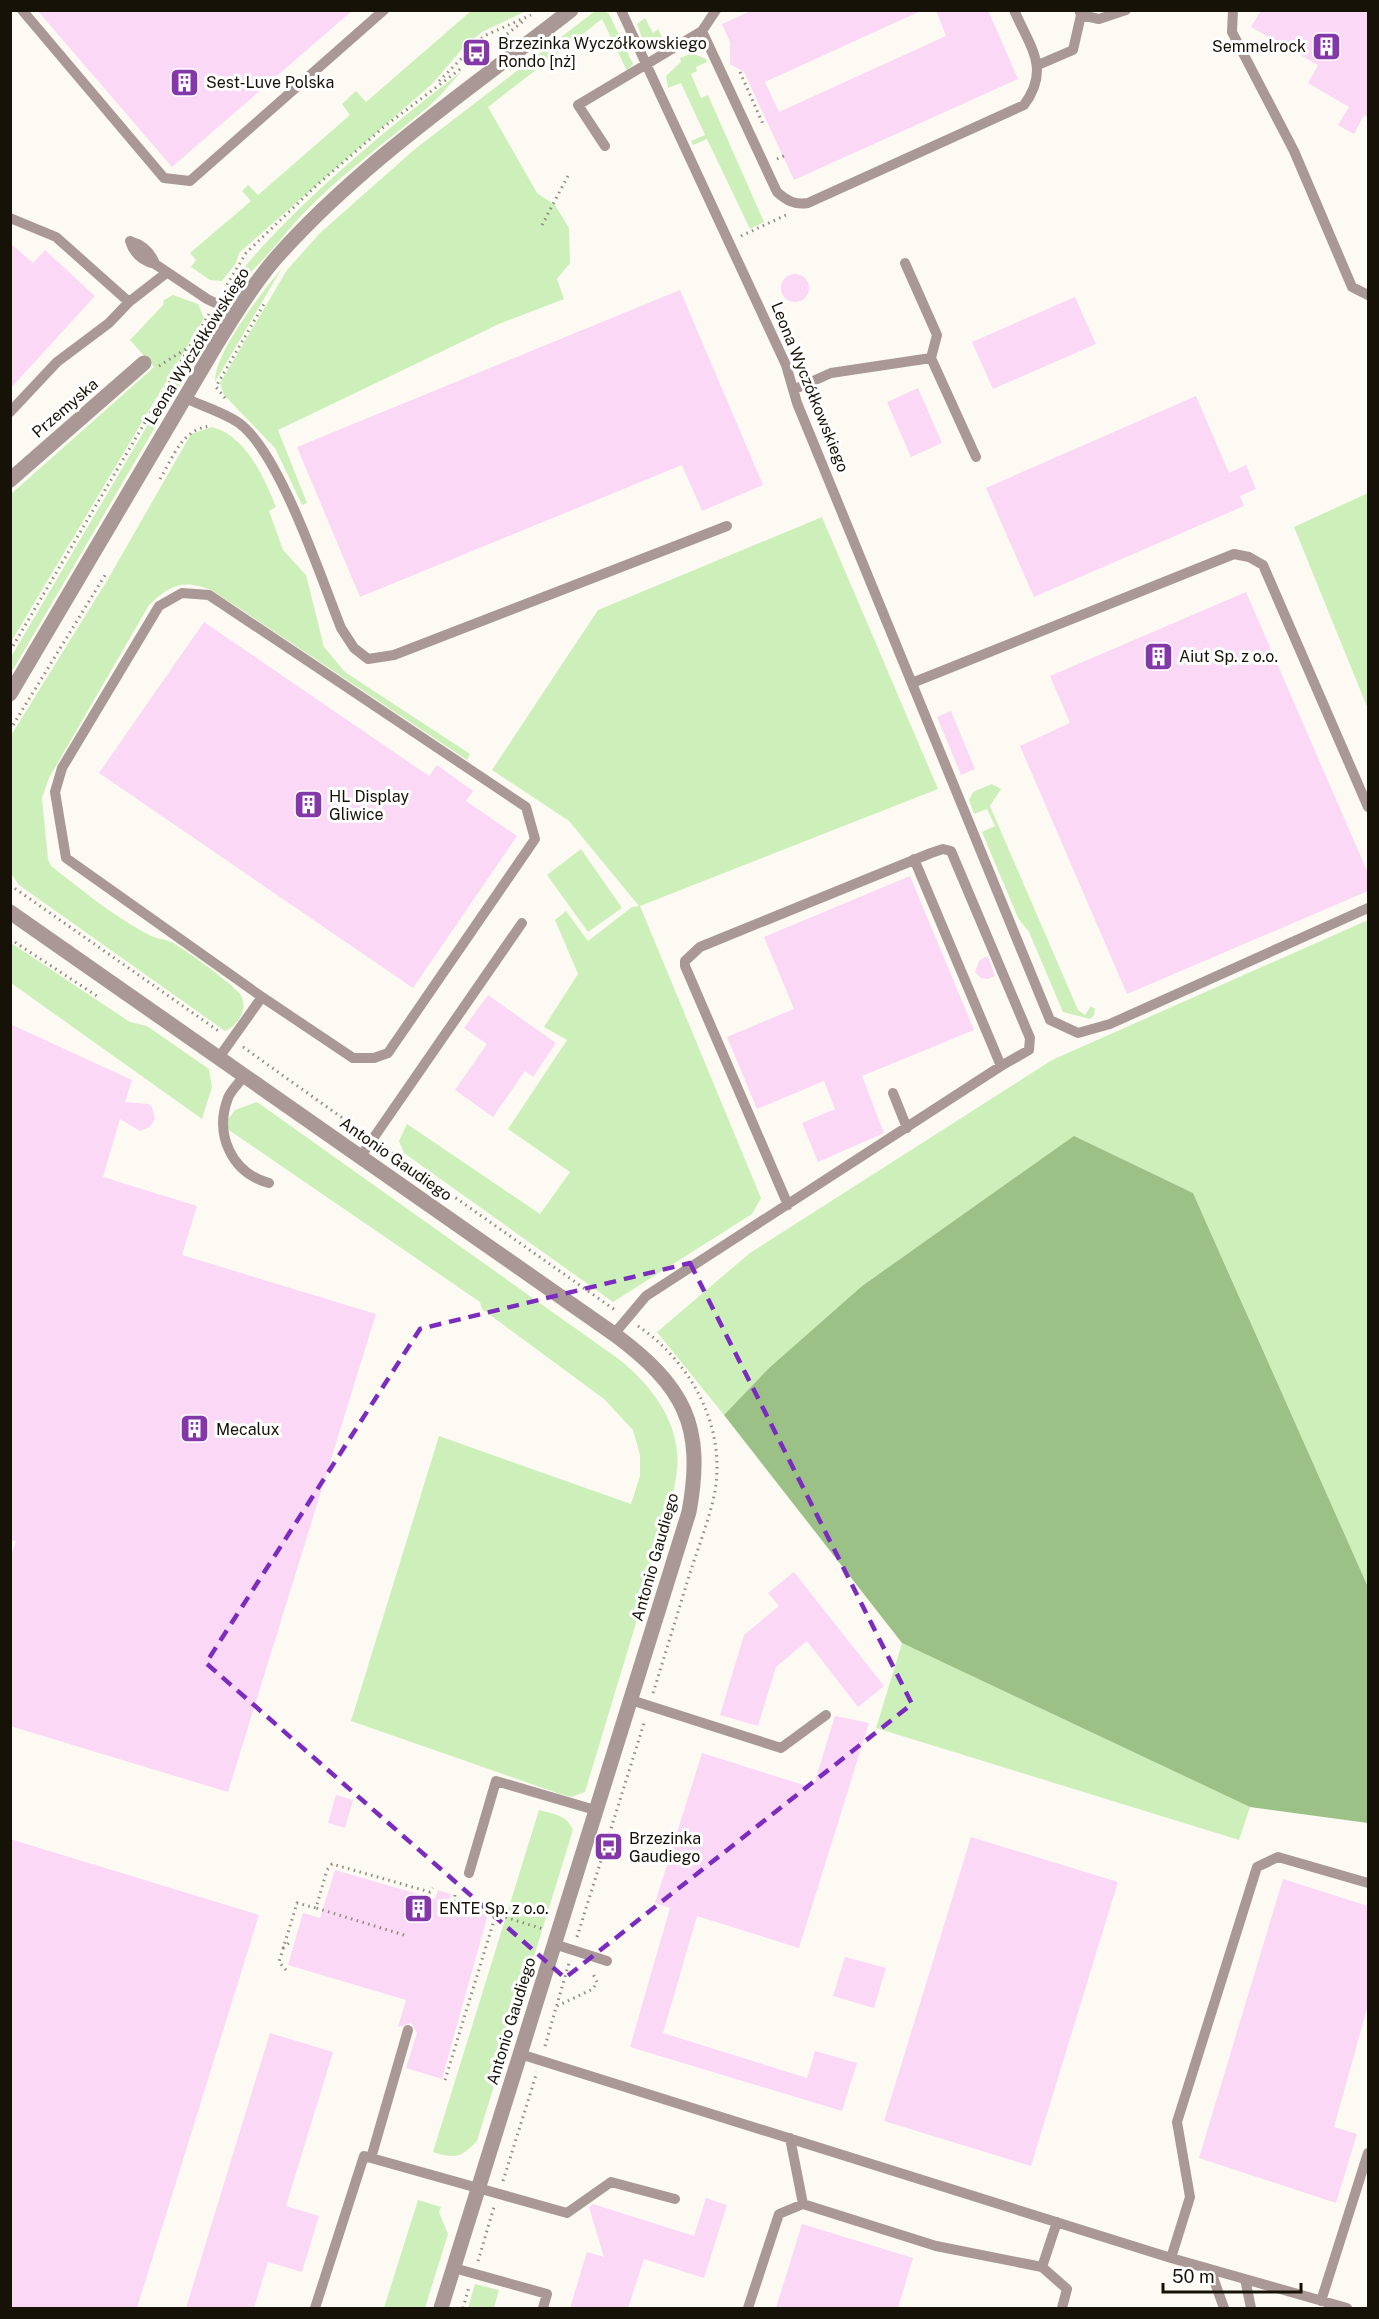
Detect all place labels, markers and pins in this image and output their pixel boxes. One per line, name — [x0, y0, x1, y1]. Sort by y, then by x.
building icon: Semmelrock — [1311, 30, 1343, 62]
place label: Brzezinka Wyczółkowskiego Rondo [nż] — [498, 34, 707, 71]
bus stop icon: Brzezinka Wyczółkowskiego Rondo [nż] — [461, 36, 493, 68]
place label: Semmelrock — [1212, 37, 1306, 56]
building icon: Sest-Luve Polska — [169, 66, 201, 98]
place label: Sest-Luve Polska — [206, 73, 334, 92]
building icon: Aiut Sp. z o.o. — [1142, 640, 1174, 672]
place label: Aiut Sp. z o.o. — [1179, 647, 1278, 666]
place label: HL Display Gliwice — [329, 787, 409, 824]
building icon: HL Display Gliwice — [292, 789, 324, 821]
building icon: Mecalux — [179, 1413, 211, 1445]
place label: Mecalux — [216, 1420, 279, 1439]
place label: Brzezinka Gaudiego — [629, 1829, 701, 1866]
bus stop icon: Brzezinka Gaudiego — [592, 1831, 624, 1863]
building icon: ENTE Sp. z o.o. — [402, 1892, 434, 1924]
place label: ENTE Sp. z o.o. — [439, 1899, 549, 1918]

